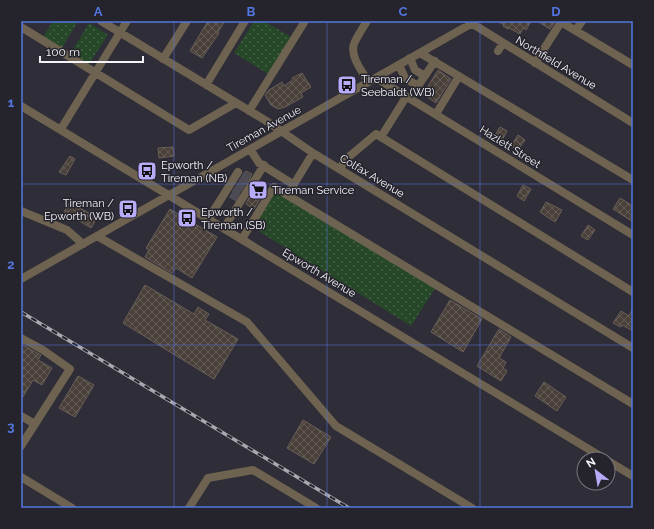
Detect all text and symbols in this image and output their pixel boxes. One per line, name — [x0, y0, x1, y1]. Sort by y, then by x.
text: A — [94, 4, 103, 19]
text: B — [247, 4, 256, 19]
text: C — [399, 4, 408, 19]
text: D — [551, 4, 561, 19]
street label: Northfield Avenue — [513, 34, 599, 92]
scale bar — [40, 38, 143, 64]
text: 100 m — [46, 45, 80, 59]
place label: Tireman / Seebaldt (WB) — [361, 73, 434, 99]
bus stop icon: Tireman / Seebaldt (WB) — [336, 74, 358, 96]
text: 1 — [8, 95, 15, 110]
street label: Tireman Avenue — [225, 103, 304, 155]
street label: Hazlett Street — [477, 123, 543, 171]
street label: Colfax Avenue — [337, 152, 407, 201]
place label: Epworth / Tireman (NB) — [161, 159, 227, 185]
bus stop icon: Epworth / Tireman (NB) — [136, 160, 158, 182]
supermarket icon: Tireman Service — [247, 179, 269, 201]
place label: Tireman Service — [272, 184, 355, 197]
place label: Tireman / Epworth (WB) — [44, 197, 114, 223]
bus stop icon: Tireman / Epworth (WB) — [117, 198, 139, 220]
place label: Epworth / Tireman (SB) — [201, 206, 266, 232]
bus stop icon: Epworth / Tireman (SB) — [176, 207, 198, 229]
street label: Epworth Avenue — [280, 246, 359, 300]
text: 2 — [7, 257, 15, 272]
text: 3 — [7, 419, 15, 434]
north arrow — [576, 451, 616, 491]
text: N — [584, 455, 598, 471]

